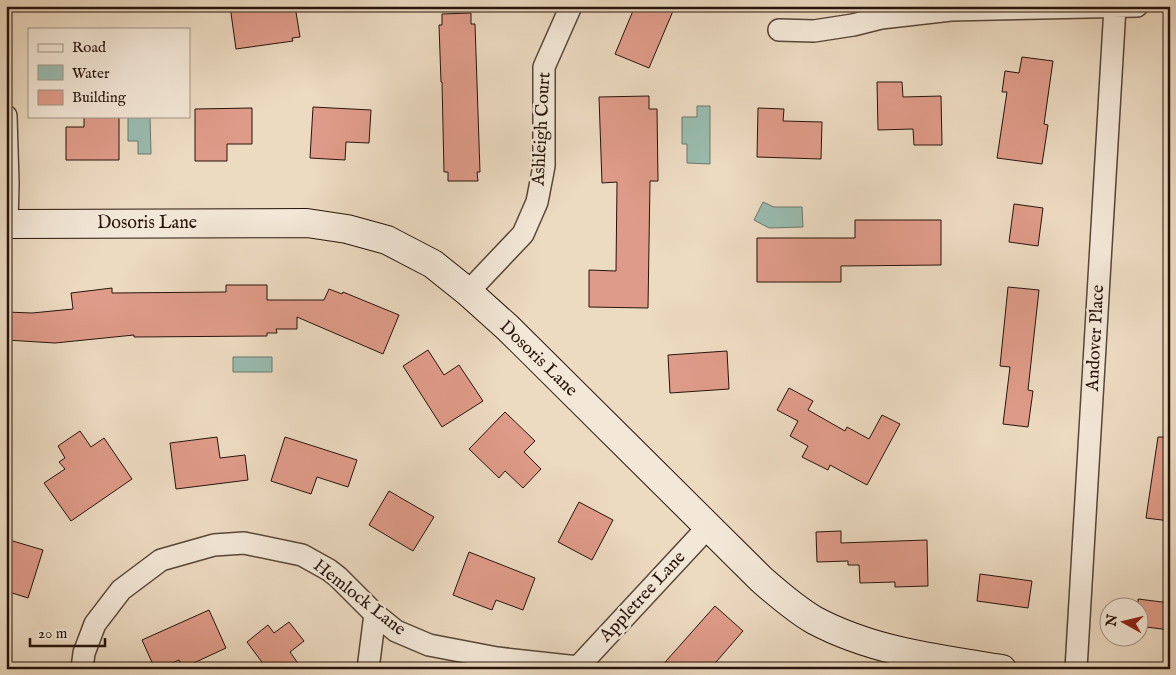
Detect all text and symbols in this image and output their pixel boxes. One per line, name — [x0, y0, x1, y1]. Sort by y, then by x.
legend — [28, 28, 190, 118]
text: Road — [72, 38, 107, 57]
text: Water — [72, 64, 110, 83]
street label: Ashleigh Court — [527, 72, 556, 187]
text: Building — [72, 88, 127, 107]
street label: Dosoris Lane — [97, 212, 197, 235]
street label: Andover Place — [1082, 284, 1110, 393]
street label: Dosoris Lane — [494, 316, 582, 402]
street label: Appletree Lane — [594, 547, 691, 648]
street label: Hemlock Lane — [308, 555, 410, 641]
north arrow — [1098, 598, 1148, 648]
text: N — [1102, 613, 1122, 629]
scale bar — [30, 615, 105, 647]
text: 20 m — [38, 624, 68, 643]

